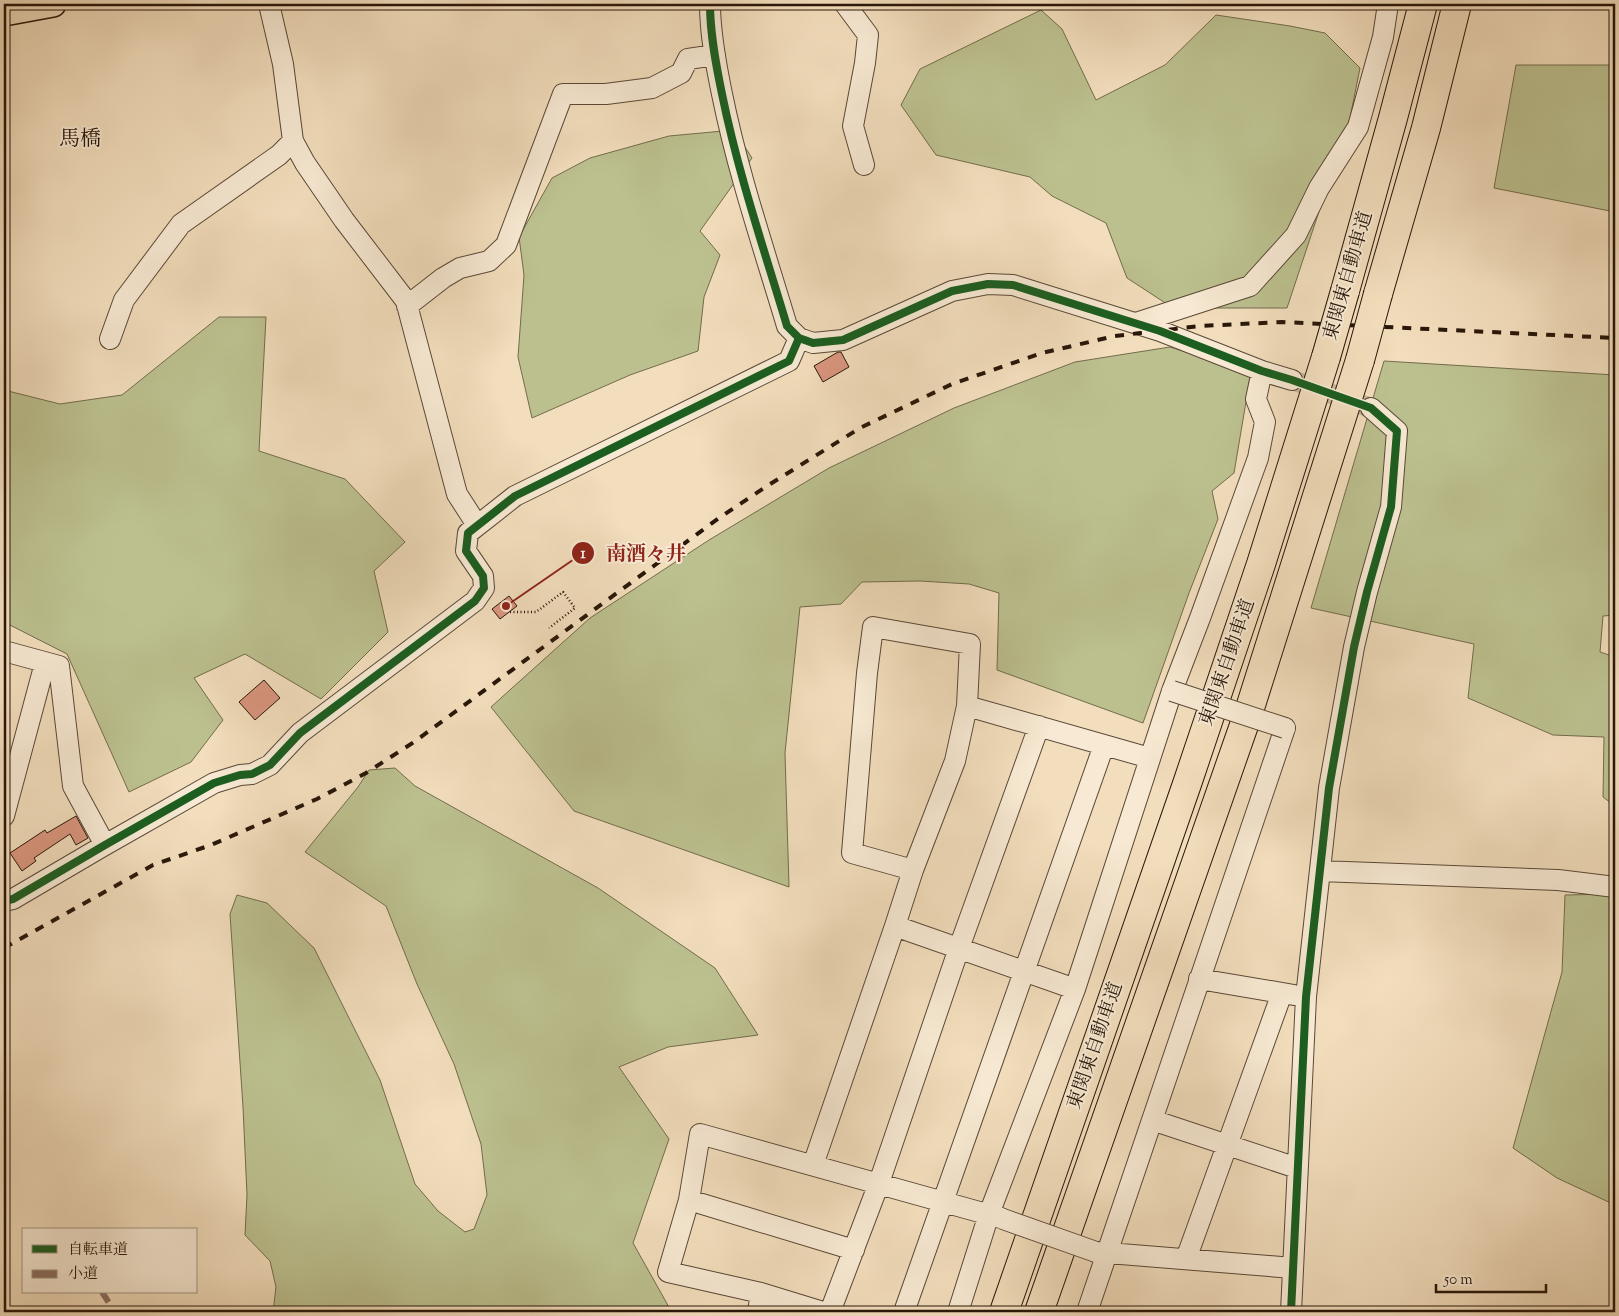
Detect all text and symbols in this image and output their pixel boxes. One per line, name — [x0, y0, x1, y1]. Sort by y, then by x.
district label: 馬橋 — [59, 125, 101, 155]
street label: 東関東自動車道 — [1318, 208, 1380, 344]
callout: 南酒々井 — [571, 536, 696, 571]
text: 南酒々井 — [606, 541, 686, 570]
text: 1 — [580, 544, 586, 565]
street label: 東関東自動車道 — [1194, 596, 1262, 730]
street label: 東関東自動車道 — [1062, 979, 1130, 1113]
legend — [22, 1228, 198, 1294]
text: 自転車道 — [68, 1240, 128, 1261]
scale bar — [1436, 1261, 1546, 1293]
text: 小道 — [68, 1264, 98, 1285]
text: 50 m — [1443, 1270, 1473, 1291]

